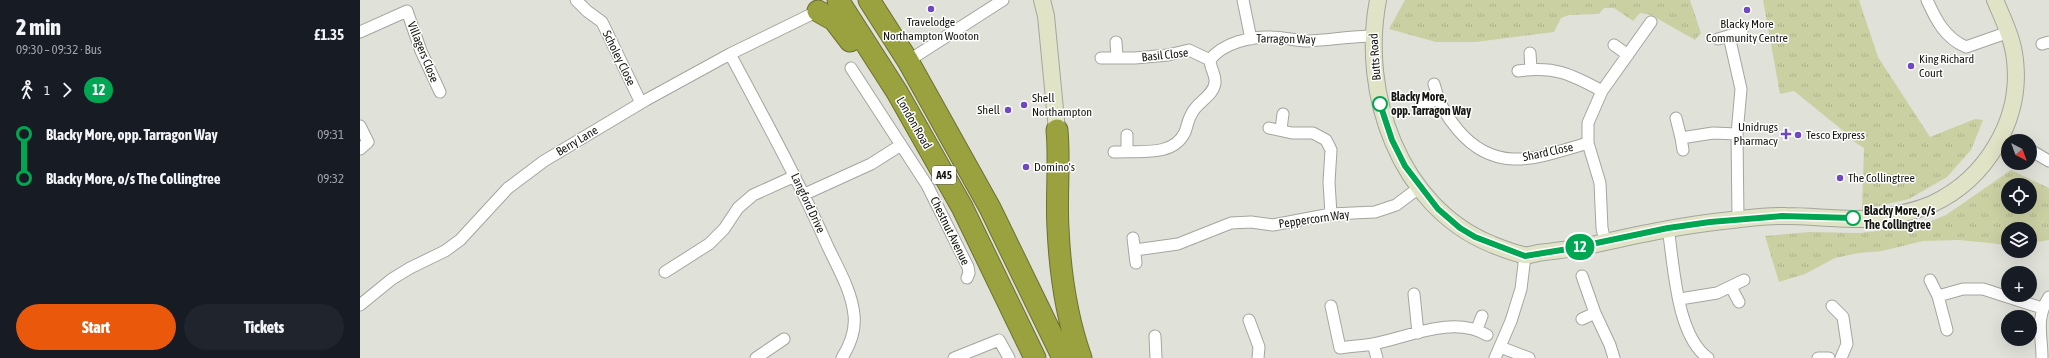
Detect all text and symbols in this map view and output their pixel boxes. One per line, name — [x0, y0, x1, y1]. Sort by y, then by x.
marker: Travelodge Northampton Wooton — [926, 4, 936, 14]
marker: Blacky More Community Centre — [1742, 5, 1752, 15]
text: 2 min — [16, 14, 61, 40]
place label: Travelodge Northampton Wooton — [883, 15, 979, 43]
place label: Blacky More Community Centre — [1706, 17, 1788, 45]
street label: Villagers Close — [404, 20, 442, 84]
text: £1.35 — [314, 26, 344, 43]
street label: Scholey Close — [600, 28, 638, 88]
street label: Tarragon Way — [1256, 31, 1316, 47]
street label: Butts Road — [1366, 33, 1384, 81]
text: 09:30 – 09:32 · Bus — [16, 42, 102, 57]
street label: Basil Close — [1141, 46, 1189, 64]
place label: King Richard Court — [1919, 52, 1974, 80]
marker: King Richard Court — [1906, 61, 1916, 71]
icon: walk — [16, 79, 38, 101]
icon: forward — [56, 79, 78, 101]
text: 12 — [92, 82, 105, 98]
text: 1 — [44, 83, 50, 98]
place label: Blacky More, opp. Tarragon Way — [1391, 90, 1471, 118]
place label: Shell Northampton — [1032, 91, 1092, 119]
street label: London Road — [893, 94, 935, 152]
marker: Blacky More, opp. Tarragon Way — [1372, 96, 1388, 112]
marker: Shell Northampton — [1019, 100, 1029, 110]
place label: Shell — [977, 103, 1001, 117]
marker: Shell — [1003, 105, 1013, 115]
place label: Unidrugs Pharmacy — [1734, 120, 1778, 148]
street label: Berry Lane — [554, 123, 600, 159]
text: Blacky More, opp. Tarragon Way — [46, 126, 218, 143]
text: 09:31 — [317, 127, 344, 142]
place label: Tesco Express — [1806, 128, 1865, 142]
marker: Unidrugs Pharmacy — [1781, 129, 1791, 139]
marker: Tesco Express — [1793, 130, 1803, 140]
north arrow — [2001, 134, 2037, 170]
map controls — [2001, 134, 2037, 346]
street label: Shard Close — [1522, 140, 1574, 164]
place label: Domino's — [1034, 160, 1075, 174]
marker: Domino's — [1021, 162, 1031, 172]
road number: A45 — [932, 166, 956, 184]
text: Blacky More, o/s The Collingtree — [46, 170, 221, 187]
text: 09:32 — [317, 171, 344, 186]
street label: Langford Drive — [788, 171, 828, 235]
place label: The Collingtree — [1848, 171, 1915, 185]
marker: The Collingtree — [1835, 173, 1845, 183]
button: locate — [2001, 178, 2037, 214]
street label: Chestnut Avenue — [927, 195, 973, 267]
place label: Blacky More, o/s The Collingtree — [1864, 204, 1936, 232]
street label: Peppercorn Way — [1278, 207, 1350, 231]
marker: Blacky More, o/s The Collingtree — [1845, 210, 1861, 226]
button: layers — [2001, 222, 2037, 258]
line badge: 12 — [1562, 234, 1598, 260]
text: 12 — [1573, 239, 1587, 255]
button: + — [2001, 266, 2037, 302]
button: Start — [16, 304, 176, 350]
button: Tickets — [184, 304, 344, 350]
button: − — [2001, 310, 2037, 346]

